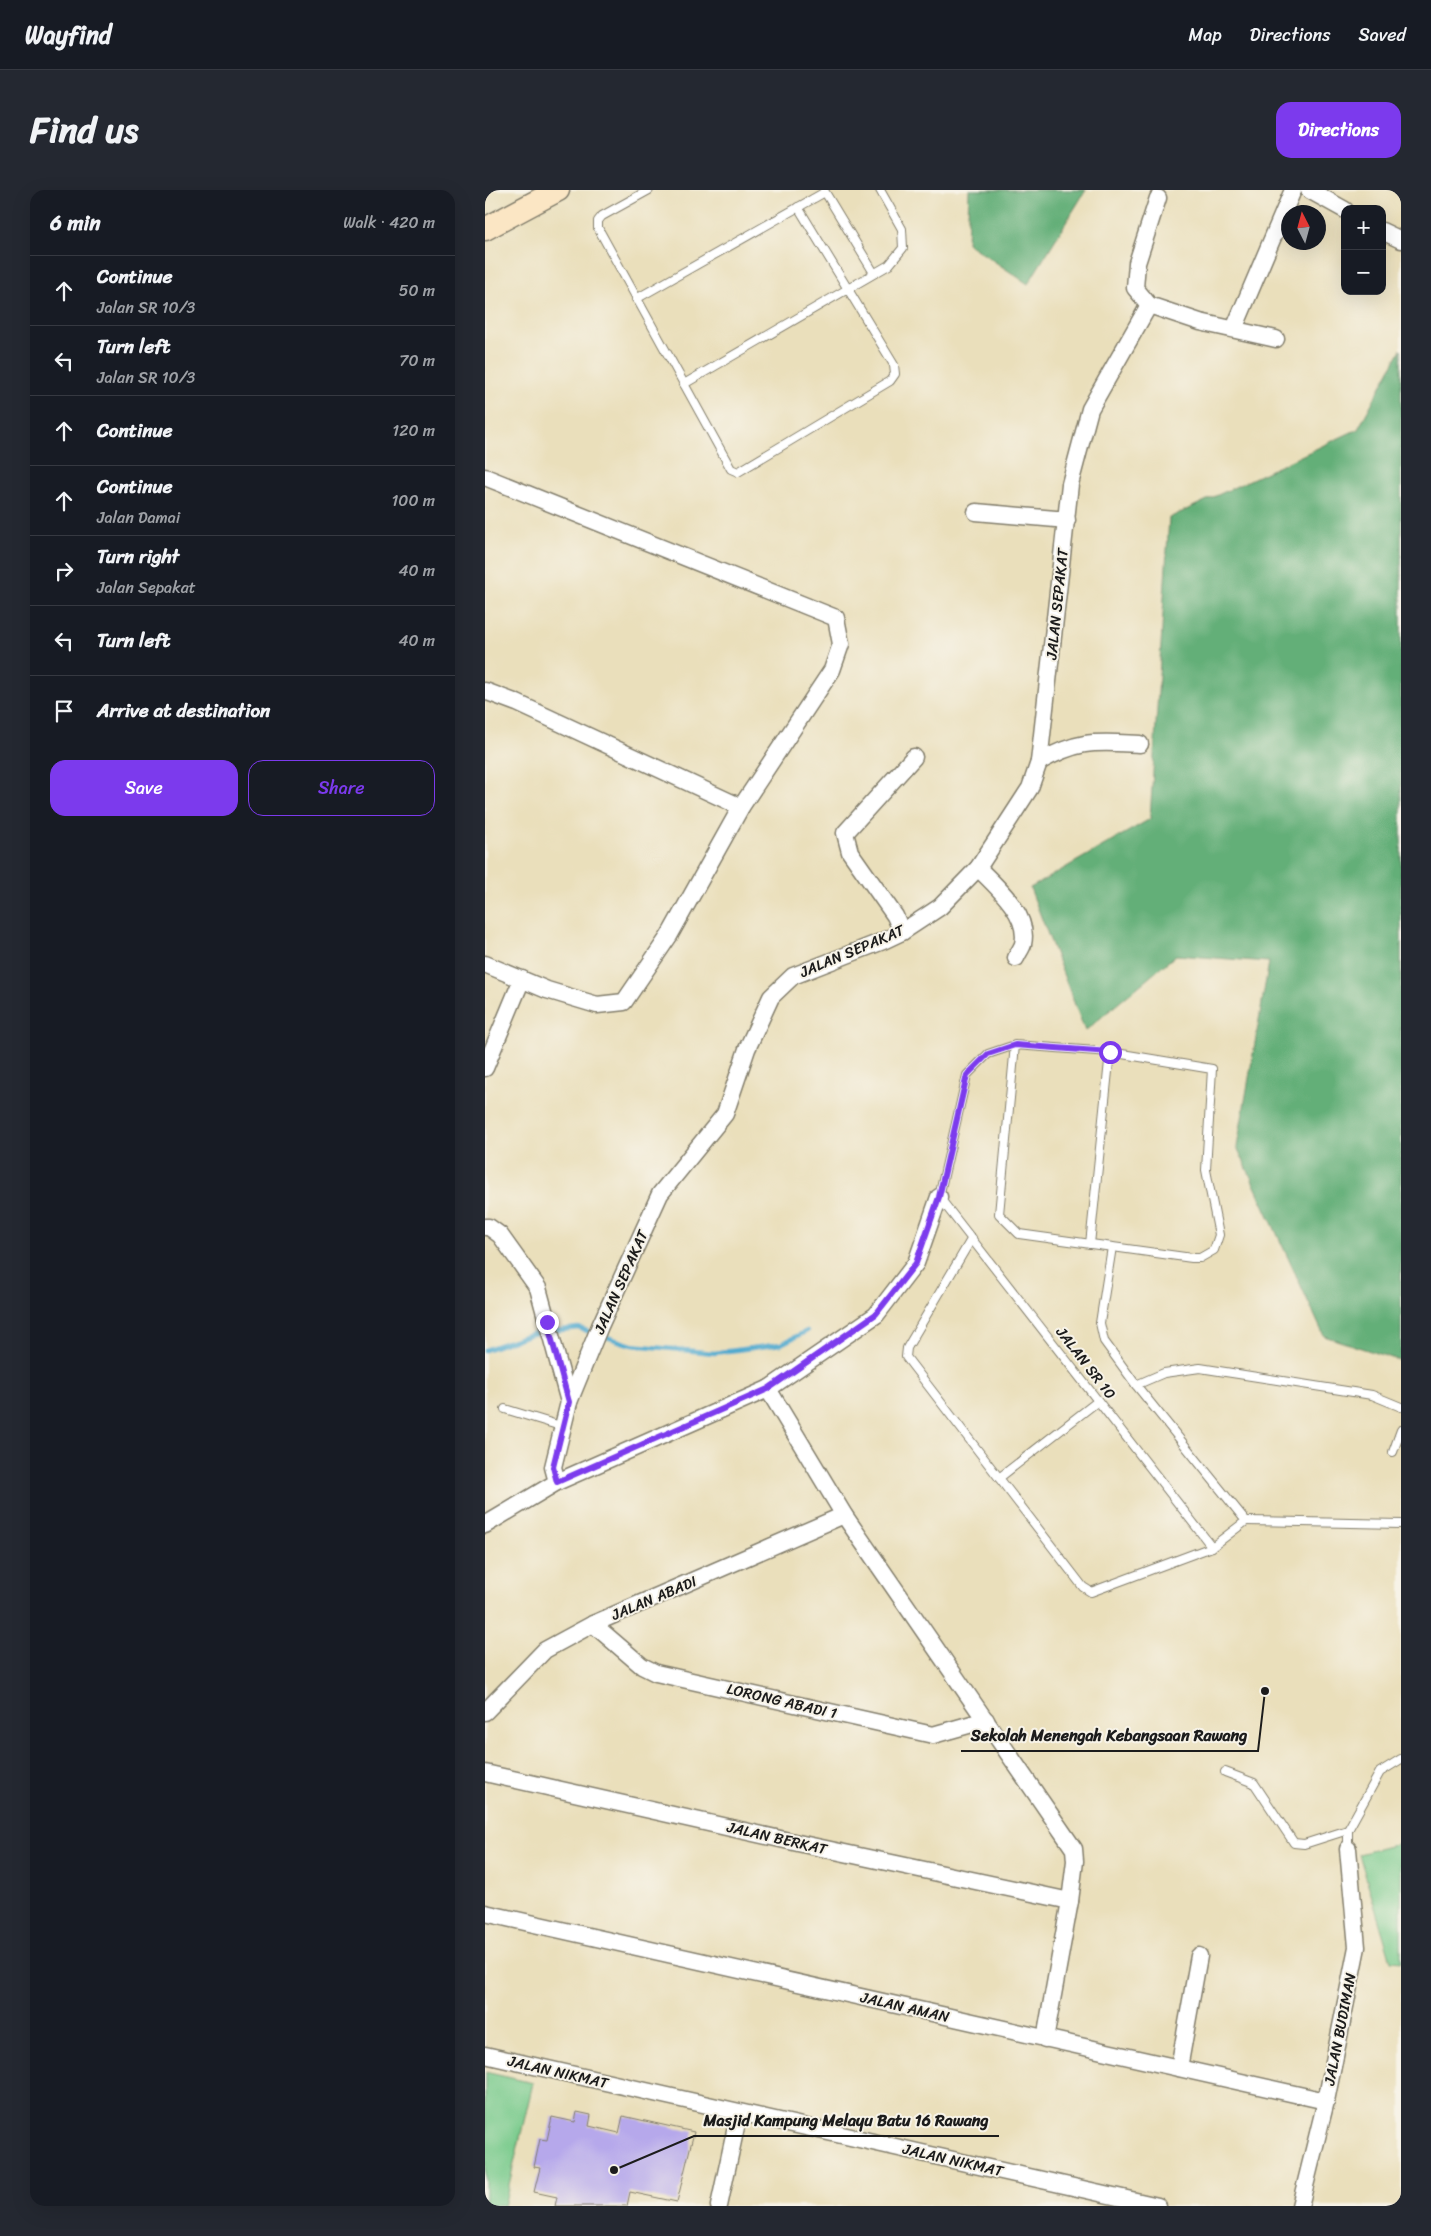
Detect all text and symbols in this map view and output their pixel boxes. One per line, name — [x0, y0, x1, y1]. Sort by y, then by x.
text: Wayfind — [25, 14, 111, 56]
text: Map — [1189, 19, 1222, 51]
text: Directions — [1250, 19, 1331, 51]
text: Saved — [1359, 19, 1406, 51]
text: Find us — [30, 99, 138, 161]
button: Directions — [1276, 102, 1401, 158]
text: 6 min — [50, 204, 101, 242]
north arrow — [1281, 205, 1326, 250]
map controls — [1341, 205, 1386, 295]
button: + — [1341, 205, 1386, 250]
text: Walk · 420 m — [343, 208, 435, 237]
button: − — [1341, 250, 1386, 295]
text: Continue — [97, 260, 173, 293]
text: 50 m — [399, 276, 435, 305]
icon: ahead — [50, 277, 78, 305]
text: Jalan SR 10/3 — [97, 293, 195, 322]
text: Turn left — [97, 330, 170, 363]
text: 70 m — [399, 346, 435, 375]
icon: left — [50, 347, 78, 375]
text: Jalan SR 10/3 — [97, 363, 195, 392]
text: Continue — [97, 414, 173, 447]
text: 120 m — [392, 416, 435, 445]
icon: ahead — [50, 417, 78, 445]
text: Continue — [97, 470, 173, 503]
text: 100 m — [391, 486, 435, 515]
icon: ahead — [50, 487, 78, 515]
text: Jalan Damai — [97, 503, 180, 532]
text: Turn right — [97, 540, 179, 573]
street label: JALAN SEPAKAT — [1038, 546, 1076, 662]
text: 40 m — [398, 556, 435, 585]
icon: right — [50, 557, 78, 585]
text: Jalan Sepakat — [97, 573, 196, 602]
text: Turn left — [97, 624, 170, 657]
text: 40 m — [398, 626, 435, 655]
icon: left — [50, 627, 78, 655]
text: Arrive at destination — [97, 694, 270, 727]
icon: arrive — [50, 697, 78, 725]
button: Save — [50, 760, 238, 816]
button: Share — [248, 760, 435, 816]
street label: JALAN SEPAKAT — [795, 917, 910, 985]
route start — [1099, 1041, 1122, 1064]
street label: JALAN SEPAKAT — [586, 1224, 656, 1339]
route end — [536, 1311, 559, 1334]
street label: JALAN SR 10 — [1049, 1320, 1123, 1405]
street label: JALAN ABADI — [606, 1568, 701, 1628]
street label: LORONG ABADI 1 — [724, 1676, 840, 1726]
callout: Sekolah Menengah Kebangsaan Rawang — [961, 1720, 1258, 1751]
text: Sekolah Menengah Kebangsaan Rawang — [970, 1721, 1247, 1750]
street label: JALAN BERKAT — [723, 1814, 831, 1863]
street label: JALAN BUDIMAN — [1316, 1970, 1364, 2088]
street label: JALAN AMAN — [857, 1984, 952, 2030]
street label: JALAN NIKMAT — [504, 2048, 612, 2097]
callout: Masjid Kampung Melayu Batu 16 Rawang — [694, 2105, 999, 2136]
text: Masjid Kampung Melayu Batu 16 Rawang — [703, 2106, 988, 2135]
street label: JALAN NIKMAT — [899, 2136, 1007, 2185]

